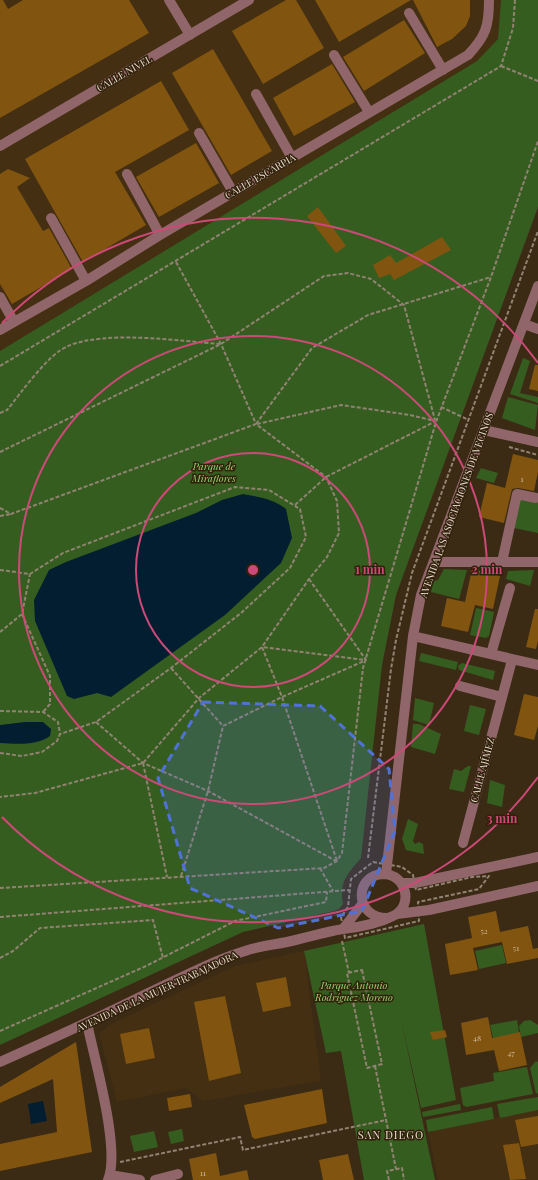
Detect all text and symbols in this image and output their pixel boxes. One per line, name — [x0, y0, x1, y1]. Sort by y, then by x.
street label: CALLE NIVEL — [94, 51, 154, 95]
street label: CALLE ESCARPIA — [222, 150, 299, 202]
street label: AVENIDA LAS ASOCIACIONES DE VECINOS — [416, 410, 496, 601]
park label: Parque de Miraflores — [191, 459, 236, 485]
house number: 1 — [521, 473, 524, 484]
text: 1 min — [355, 561, 385, 577]
text: 2 min — [472, 561, 503, 577]
centre of rings — [246, 563, 260, 577]
street label: CALLE AJÍMEZ — [467, 736, 497, 804]
text: 3 min — [487, 810, 518, 826]
house number: 52 — [480, 925, 488, 936]
house number: 51 — [513, 942, 519, 953]
street label: AVENIDA DE LA MUJER TRABAJADORA — [73, 947, 240, 1035]
park label: Parque Antonio Rodríguez Moreno — [314, 978, 393, 1004]
house number: 48 — [473, 1032, 481, 1043]
house number: 47 — [507, 1047, 515, 1058]
district label: SAN DIEGO — [358, 1127, 424, 1142]
house number: 11 — [200, 1167, 206, 1178]

